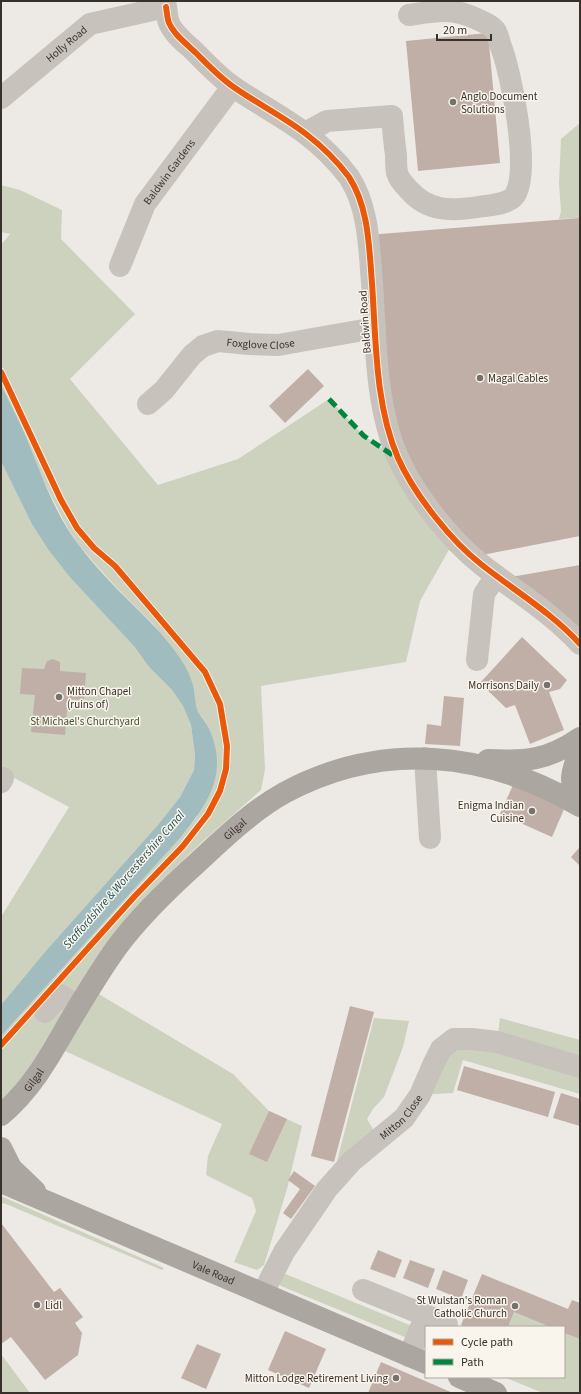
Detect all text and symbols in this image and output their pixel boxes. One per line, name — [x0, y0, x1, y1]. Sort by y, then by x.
scale bar — [437, 16, 491, 42]
street label: Holly Road — [42, 22, 90, 65]
text: 20 m — [443, 22, 467, 39]
place label: Anglo Document Solutions — [461, 89, 538, 117]
marker: Anglo Document Solutions — [448, 97, 458, 107]
street label: Baldwin Gardens — [140, 136, 199, 208]
street label: Baldwin Road — [355, 290, 375, 354]
street label: Foxglove Close — [226, 334, 296, 353]
place label: Magal Cables — [488, 371, 549, 386]
marker: Magal Cables — [475, 373, 485, 383]
place label: Morrisons Daily — [468, 678, 539, 693]
marker: Morrisons Daily — [542, 680, 552, 690]
place label: Mitton Chapel (ruins of) — [67, 684, 131, 712]
marker: Mitton Chapel (ruins of) — [54, 692, 64, 702]
park label: St Michael's Churchyard — [30, 714, 140, 729]
place label: Enigma Indian Cuisine — [458, 798, 525, 826]
marker: Enigma Indian Cuisine — [527, 806, 537, 816]
water label: Staffordshire & Worcestershire Canal — [59, 807, 189, 953]
street label: Gilgal — [220, 814, 250, 843]
street label: Gilgal — [20, 1065, 47, 1095]
street label: Mitton Close — [376, 1091, 426, 1143]
street label: Vale Road — [190, 1257, 237, 1288]
place label: St Wulstan's Roman Catholic Church — [416, 1293, 507, 1321]
place label: Lidl — [45, 1298, 62, 1313]
marker: Lidl — [32, 1300, 42, 1310]
marker: St Wulstan's Roman Catholic Church — [510, 1301, 520, 1311]
legend — [425, 1326, 565, 1378]
text: Cycle path — [461, 1334, 513, 1351]
text: Path — [461, 1354, 484, 1371]
place label: Mitton Lodge Retirement Living — [245, 1371, 388, 1386]
marker: Mitton Lodge Retirement Living — [391, 1373, 401, 1383]

